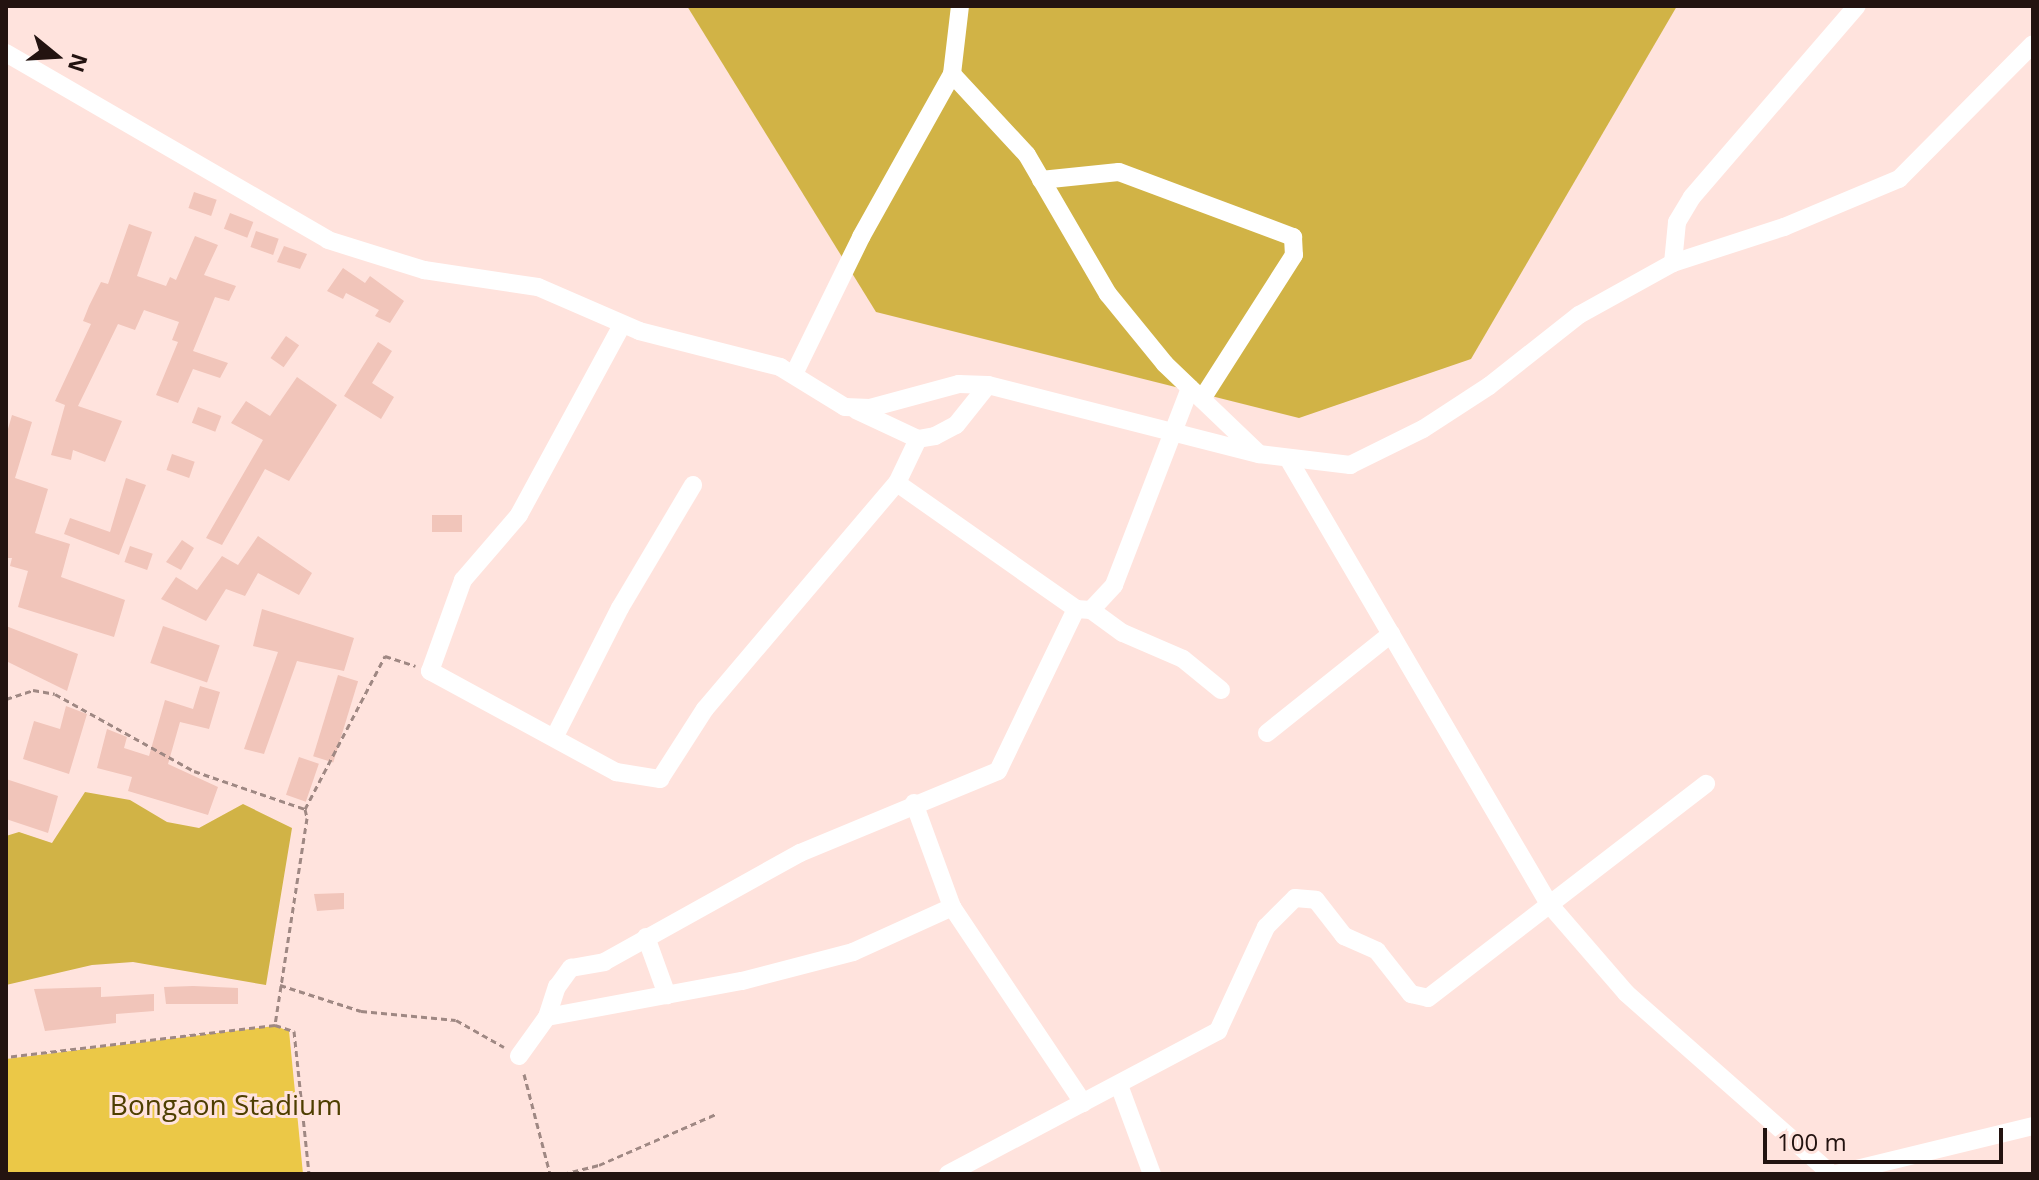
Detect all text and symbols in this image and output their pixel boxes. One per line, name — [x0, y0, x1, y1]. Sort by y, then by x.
north arrow — [16, 16, 96, 96]
text: N — [62, 50, 96, 77]
park label: Bongaon Stadium — [110, 1087, 342, 1121]
scale bar — [1767, 1112, 2007, 1162]
text: 100 m — [1777, 1125, 1847, 1158]

